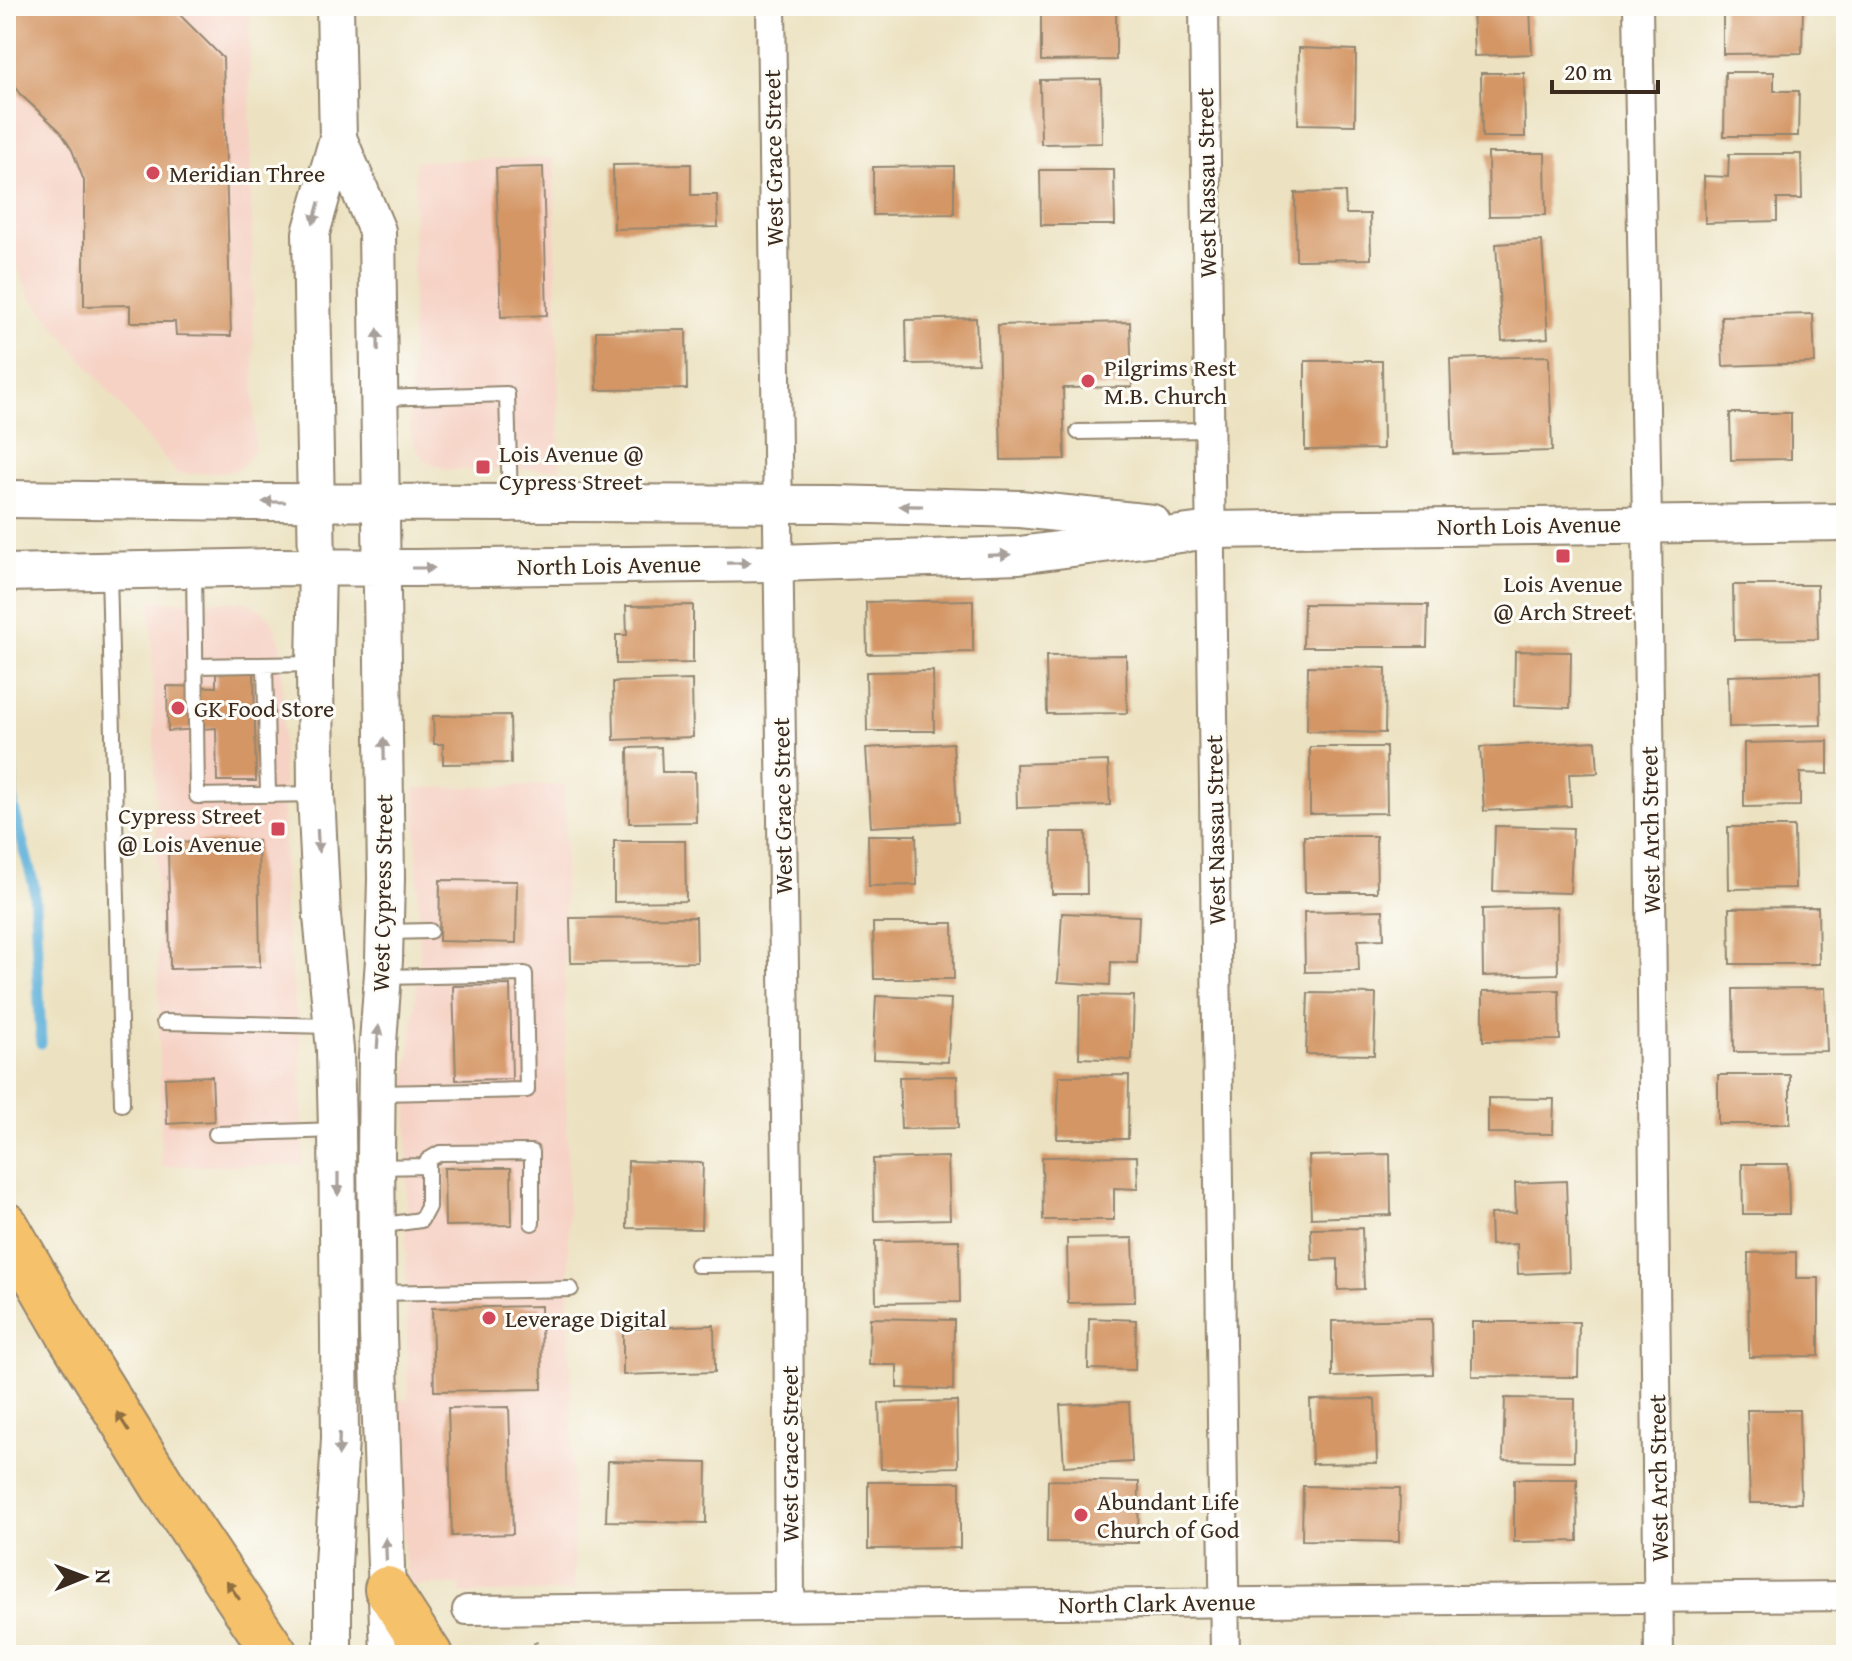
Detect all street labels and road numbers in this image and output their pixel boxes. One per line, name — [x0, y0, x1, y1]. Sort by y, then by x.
street label: West Grace Street — [754, 69, 792, 247]
street label: West Nassau Street — [1187, 87, 1225, 279]
street label: North Lois Avenue — [1437, 506, 1621, 544]
street label: North Lois Avenue — [517, 546, 701, 584]
street label: West Grace Street — [763, 717, 801, 895]
street label: West Nassau Street — [1196, 734, 1234, 926]
street label: West Arch Street — [1631, 745, 1669, 914]
street label: West Cypress Street — [363, 793, 401, 992]
street label: West Grace Street — [772, 1365, 807, 1543]
street label: West Arch Street — [1639, 1393, 1677, 1562]
street label: North Clark Avenue — [1058, 1584, 1256, 1622]

